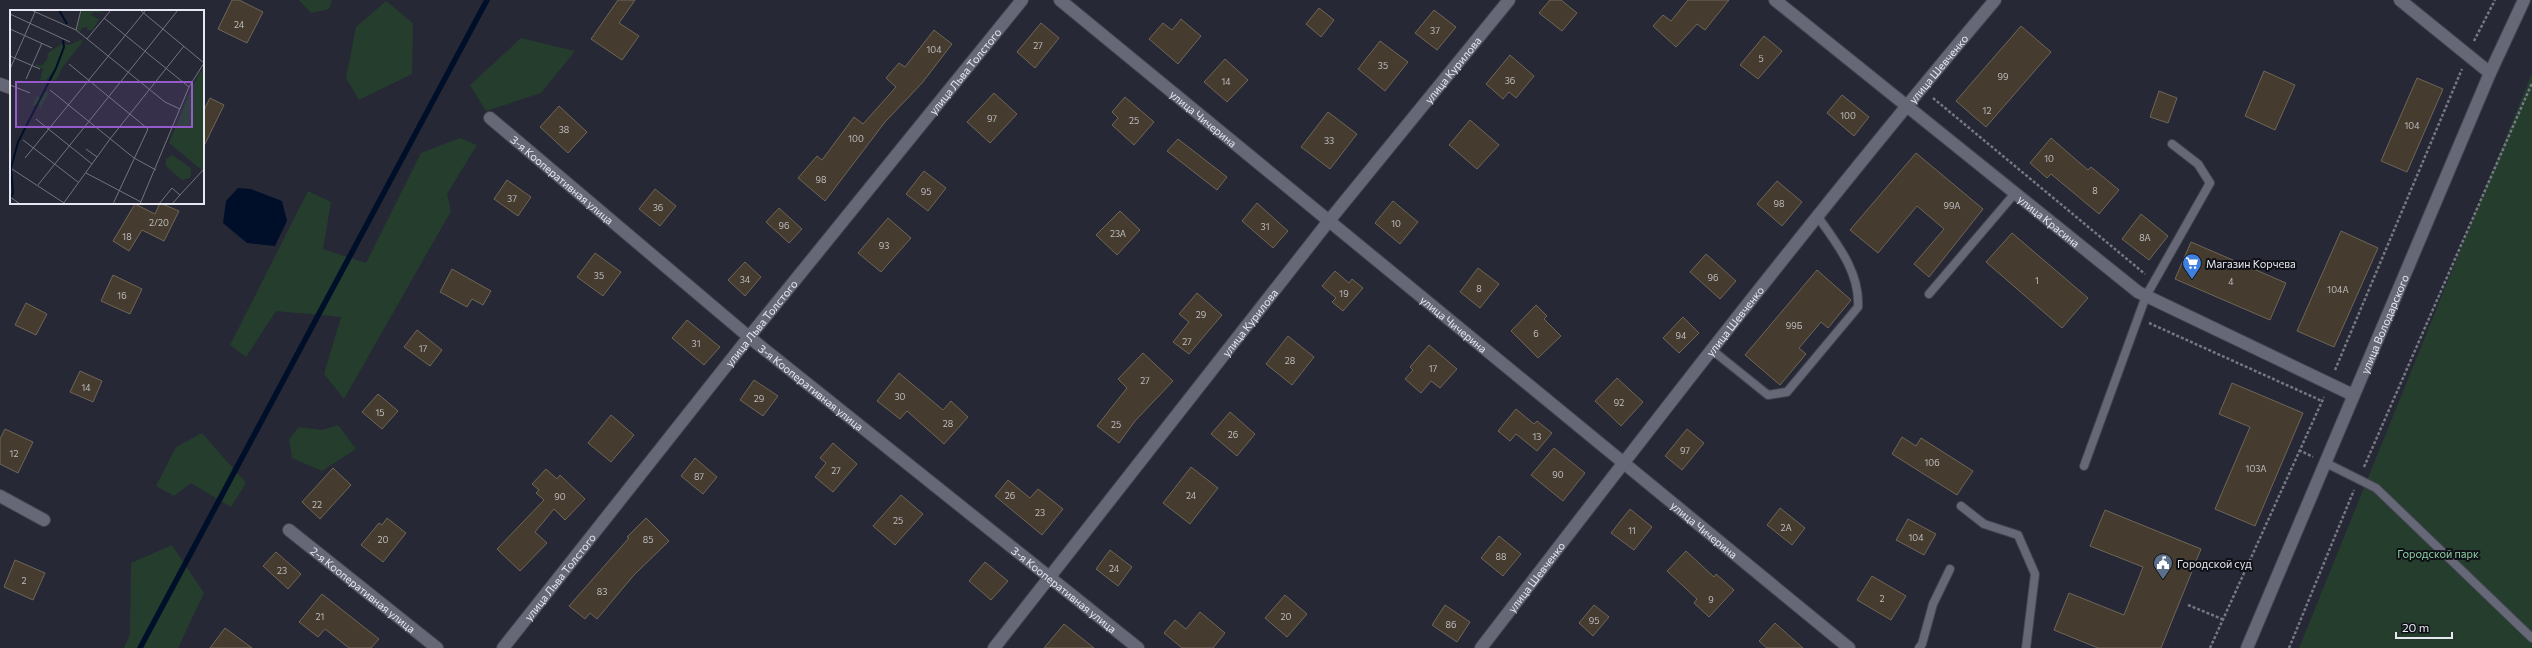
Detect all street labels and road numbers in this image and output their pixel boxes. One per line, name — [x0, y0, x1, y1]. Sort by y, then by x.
street label: улица Льва Толстого — [926, 25, 1004, 117]
street label: улица Шевченко — [1906, 31, 1970, 106]
street label: улица Курилова — [1421, 34, 1483, 106]
street label: улица Чичерина — [1168, 87, 1240, 149]
street label: 3-я Кооперативная улица — [508, 132, 617, 226]
street label: улица Красина — [2016, 192, 2083, 249]
street label: улица Володарского — [2357, 272, 2411, 375]
street label: улица Льва Толстого — [722, 277, 800, 369]
street label: улица Шевченко — [1703, 283, 1766, 358]
street label: улица Курилова — [1219, 286, 1280, 359]
street label: улица Чичерина — [1418, 293, 1490, 355]
street label: 3-я Кооперативная улица — [756, 341, 866, 433]
street label: улица Чичерина — [1669, 498, 1740, 560]
street label: улица Льва Толстого — [521, 530, 598, 623]
street label: улица Шевченко — [1505, 538, 1567, 614]
street label: 2-я Кооперативная улица — [308, 543, 418, 635]
street label: 3-я Кооперативная улица — [1009, 543, 1119, 635]

